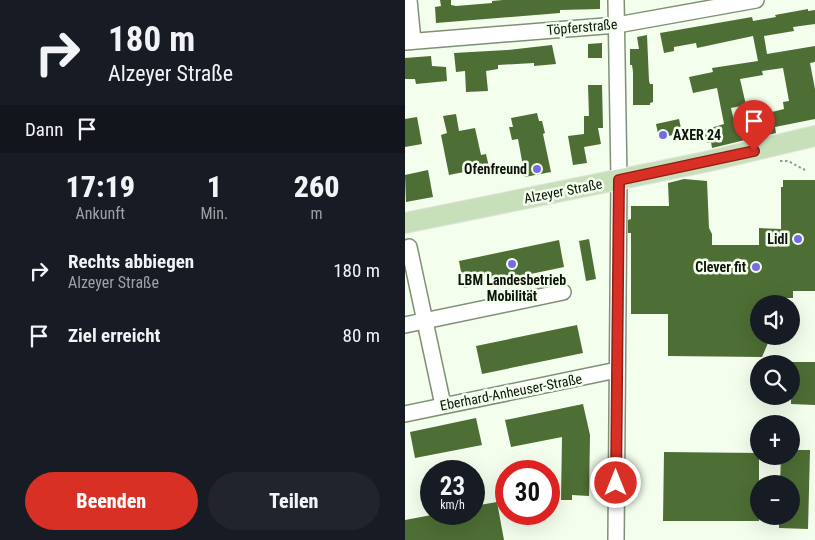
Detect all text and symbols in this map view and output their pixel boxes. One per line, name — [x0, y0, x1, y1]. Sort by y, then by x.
street label: Töpferstraße — [546, 16, 618, 38]
text: 180 m — [108, 19, 195, 60]
icon: right — [25, 20, 90, 85]
text: Alzeyer Straße — [108, 61, 233, 86]
pin — [733, 100, 775, 151]
icon: arrive — [740, 107, 768, 135]
icon: arrive — [73, 115, 101, 143]
text: Dann — [25, 118, 63, 141]
place label: AXER 24 — [673, 127, 721, 143]
marker: AXER 24 — [657, 129, 669, 141]
place label: Ofenfreund — [464, 161, 527, 177]
marker: Ofenfreund — [531, 163, 543, 175]
text: 17:19 — [66, 169, 135, 204]
text: 1 — [207, 169, 222, 204]
text: 260 — [294, 169, 339, 204]
street label: Alzeyer Straße — [522, 175, 604, 206]
text: Ankunft — [76, 204, 125, 223]
text: Min. — [200, 204, 228, 223]
text: m — [311, 204, 323, 223]
place label: Lidl — [767, 231, 788, 247]
marker: Lidl — [792, 233, 804, 245]
text: Rechts abbiegen — [68, 250, 194, 273]
icon: right — [25, 257, 53, 285]
marker: LBM Landesbetrieb Mobilität — [506, 258, 518, 270]
text: 180 m — [333, 259, 380, 282]
place label: Clever fit — [695, 259, 746, 275]
marker: Clever fit — [750, 261, 762, 273]
place label: LBM Landesbetrieb Mobilität — [458, 272, 566, 304]
text: Alzeyer Straße — [68, 273, 159, 292]
map controls — [750, 295, 800, 525]
button: sound — [750, 295, 800, 345]
icon: arrive — [25, 322, 53, 350]
text: Ziel erreicht — [68, 324, 160, 347]
text: 80 m — [343, 324, 380, 347]
button: search — [750, 355, 800, 405]
street label: Eberhard-Anheuser-Straße — [439, 370, 584, 414]
button: + — [750, 415, 800, 465]
position arrow — [589, 456, 641, 508]
speed limit sign: 30 — [495, 460, 560, 525]
button: Beenden — [25, 472, 198, 530]
button: Teilen — [208, 472, 380, 530]
text: 23 — [440, 472, 465, 501]
button: − — [750, 475, 800, 525]
text: km/h — [440, 498, 465, 512]

